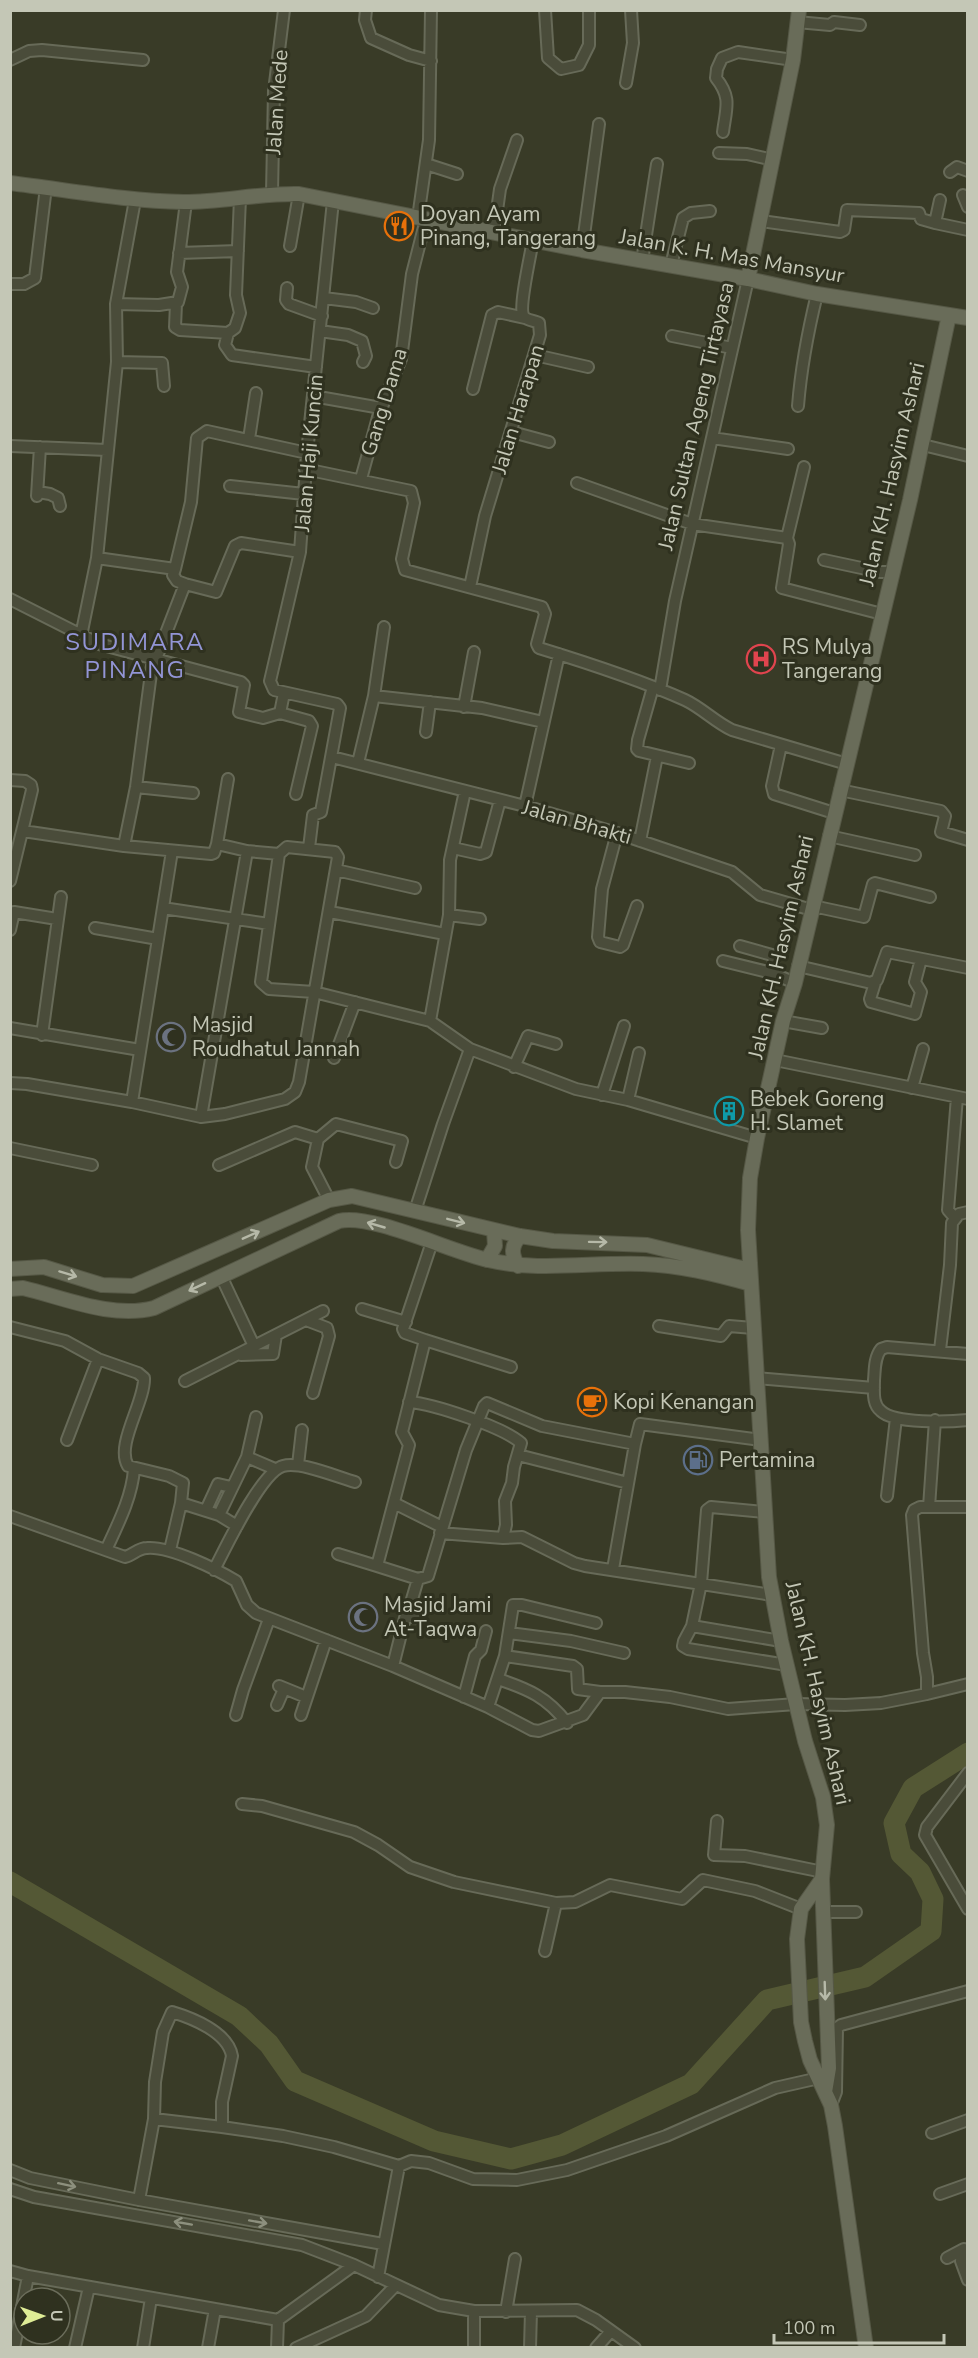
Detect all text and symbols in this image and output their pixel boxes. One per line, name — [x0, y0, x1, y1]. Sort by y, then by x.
street label: Jalan Mede — [259, 49, 295, 156]
place label: Doyan Ayam Pinang, Tangerang — [420, 200, 596, 252]
restaurant icon: Doyan Ayam Pinang, Tangerang — [383, 210, 415, 242]
street label: Jalan K. H. Mas Mansyur — [616, 222, 847, 290]
street label: Jalan Sultan Ageng Tirtayasa — [651, 279, 740, 554]
street label: Jalan Harapan — [485, 341, 551, 478]
street label: Gang Dama — [354, 344, 414, 460]
street label: Jalan KH. Hasyim Ashari — [852, 359, 931, 590]
street label: Jalan Haji Kuncin — [288, 373, 330, 534]
district label: SUDIMARA PINANG — [65, 626, 205, 686]
place label: RS Mulya Tangerang — [782, 633, 882, 685]
hospital icon: RS Mulya Tangerang — [745, 643, 777, 675]
street label: Jalan Bhakti — [518, 793, 635, 851]
street label: Jalan KH. Hasyim Ashari — [741, 832, 820, 1063]
place label: Masjid Roudhatul Jannah — [192, 1011, 360, 1063]
mosque icon: Masjid Roudhatul Jannah — [155, 1021, 187, 1053]
place label: Bebek Goreng H. Slamet — [750, 1085, 884, 1137]
building icon: Bebek Goreng H. Slamet — [713, 1095, 745, 1127]
one-way arrow — [446, 1215, 465, 1227]
one-way arrow — [367, 1218, 386, 1230]
one-way arrow — [241, 1229, 259, 1240]
one-way arrow — [587, 1236, 607, 1247]
one-way arrow — [58, 1269, 77, 1280]
one-way arrow — [188, 1282, 206, 1294]
cafe icon: Kopi Kenangan — [576, 1386, 608, 1418]
place label: Kopi Kenangan — [613, 1388, 754, 1416]
fuel station icon: Pertamina — [682, 1444, 714, 1476]
place label: Pertamina — [719, 1446, 815, 1474]
street label: Jalan KH. Hasyim Ashari — [778, 1577, 857, 1808]
place label: Masjid Jami At-Taqwa — [384, 1591, 491, 1643]
mosque icon: Masjid Jami At-Taqwa — [347, 1601, 379, 1633]
one-way arrow — [819, 1981, 830, 2001]
one-way arrow — [57, 2180, 76, 2191]
one-way arrow — [248, 2217, 268, 2228]
one-way arrow — [173, 2218, 193, 2229]
north arrow — [12, 2286, 72, 2346]
scale bar — [774, 2307, 944, 2345]
text: U — [45, 2310, 67, 2322]
text: 100 m — [783, 2316, 835, 2340]

